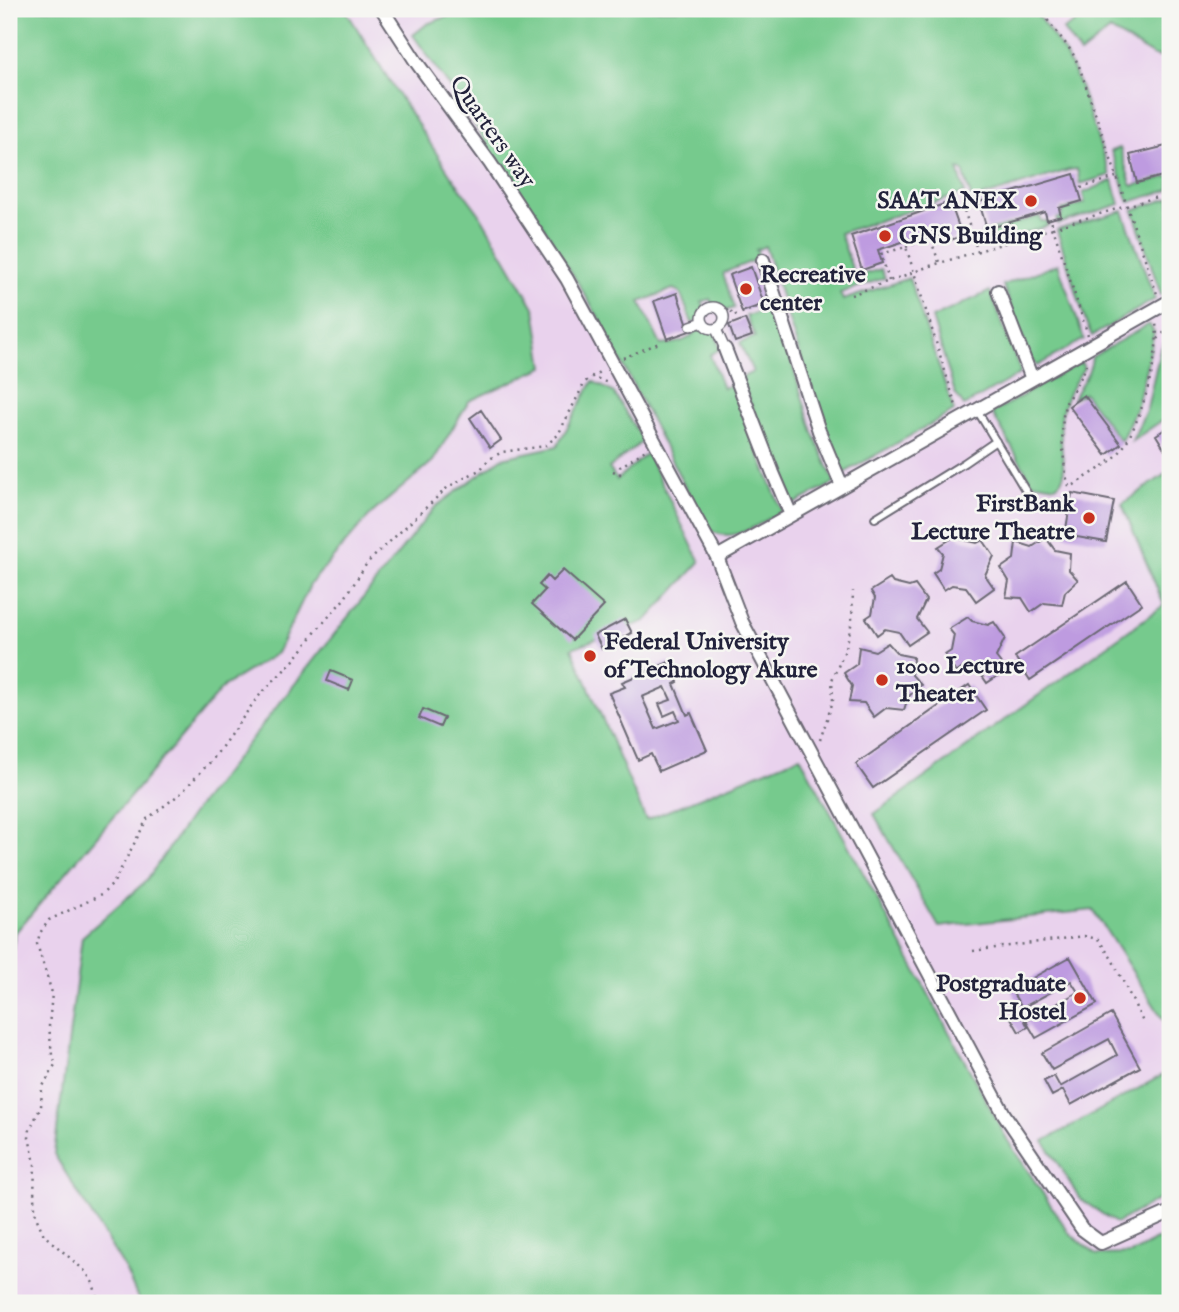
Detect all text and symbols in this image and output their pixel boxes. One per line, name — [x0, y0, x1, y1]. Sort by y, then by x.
street label: Quarters way — [442, 70, 542, 195]
place label: SAAT ANEX — [877, 186, 1018, 217]
marker: SAAT ANEX — [1023, 193, 1039, 209]
place label: GNS Building — [899, 221, 1043, 252]
marker: GNS Building — [877, 228, 893, 244]
place label: Recreative center — [760, 260, 866, 319]
marker: Recreative center — [738, 281, 754, 297]
place label: FirstBank Lecture Theatre — [911, 489, 1076, 548]
marker: FirstBank Lecture Theatre — [1081, 510, 1097, 526]
place label: Federal University of Technology Akure — [604, 627, 817, 686]
marker: Federal University of Technology Akure — [582, 648, 598, 664]
place label: 1000 Lecture Theater — [895, 651, 1025, 710]
marker: 1000 Lecture Theater — [874, 672, 890, 688]
place label: Postgraduate Hostel — [936, 969, 1066, 1028]
marker: Postgraduate Hostel — [1072, 990, 1088, 1006]

